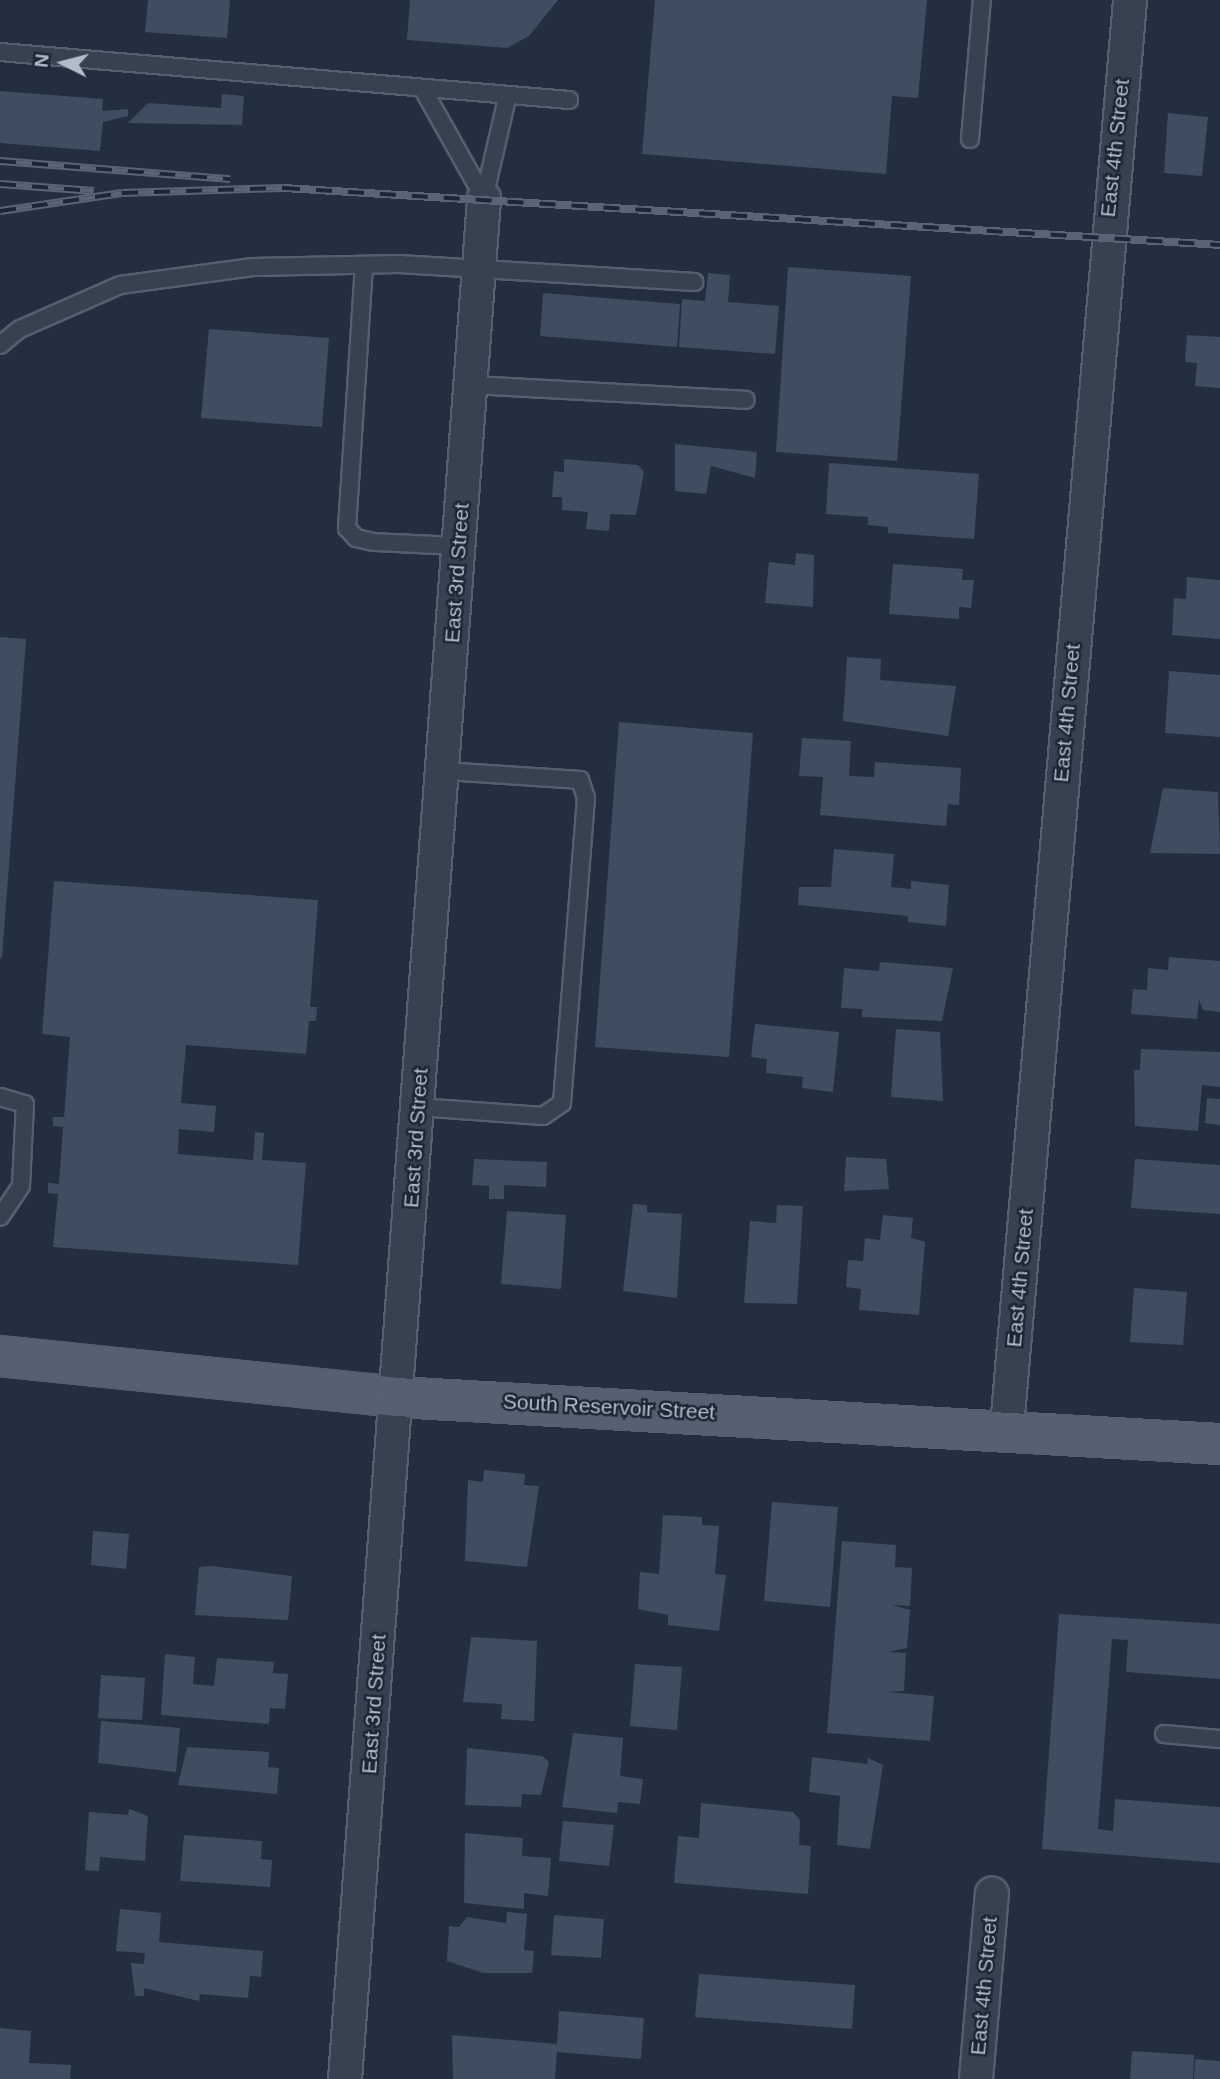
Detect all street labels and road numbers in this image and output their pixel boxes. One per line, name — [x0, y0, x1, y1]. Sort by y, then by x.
street label: East 4th Street — [1095, 78, 1135, 218]
street label: East 3rd Street — [440, 502, 474, 644]
street label: East 4th Street — [1048, 643, 1086, 783]
street label: East 3rd Street — [399, 1067, 433, 1209]
street label: East 4th Street — [1001, 1208, 1039, 1348]
street label: South Reservoir Street — [502, 1389, 716, 1425]
street label: East 3rd Street — [357, 1633, 391, 1775]
street label: East 4th Street — [965, 1916, 1003, 2056]

